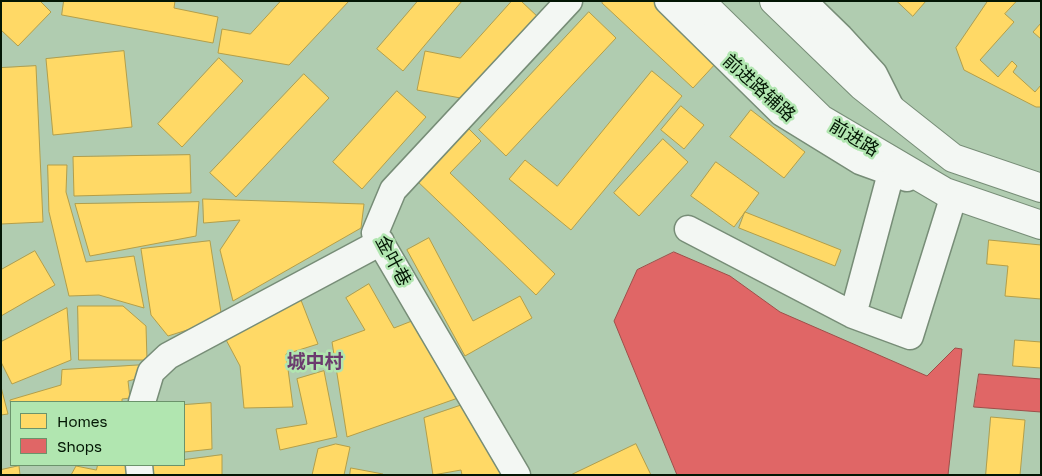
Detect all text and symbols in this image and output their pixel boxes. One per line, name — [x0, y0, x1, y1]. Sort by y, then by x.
street label: 前进路辅路 — [718, 50, 800, 126]
street label: 前进路 — [825, 115, 883, 161]
street label: 金叶巷 — [371, 232, 415, 290]
district label: 城中村 — [287, 351, 343, 373]
legend — [10, 401, 185, 466]
text: Homes — [57, 412, 107, 430]
text: Shops — [57, 437, 102, 455]

